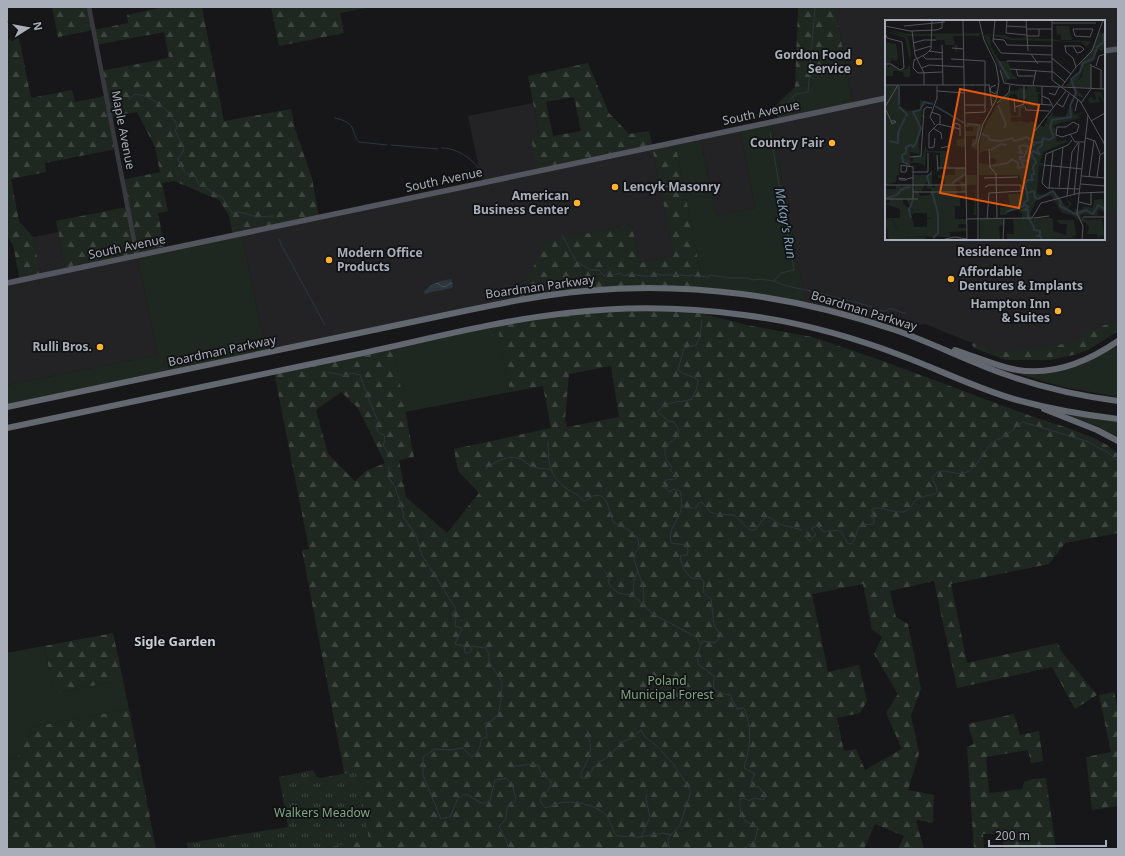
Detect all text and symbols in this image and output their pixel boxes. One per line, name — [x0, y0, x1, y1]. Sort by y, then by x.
north arrow — [8, 8, 48, 48]
text: N — [30, 20, 47, 32]
inset map — [885, 20, 1105, 240]
place label: Gordon Food Service — [775, 46, 851, 77]
marker: Gordon Food Service — [854, 57, 864, 67]
street label: Maple Avenue — [108, 89, 140, 171]
street label: South Avenue — [721, 96, 801, 129]
place label: Country Fair — [750, 134, 825, 151]
marker: Country Fair — [827, 138, 837, 148]
street label: South Avenue — [404, 163, 484, 196]
place label: Lencyk Masonry — [623, 178, 720, 195]
marker: Lencyk Masonry — [610, 182, 620, 192]
water label: McKay's Run — [771, 186, 801, 260]
place label: American Business Center — [473, 187, 570, 218]
marker: American Business Center — [572, 198, 582, 208]
street label: South Avenue — [87, 230, 167, 263]
place label: Residence Inn — [957, 243, 1041, 260]
place label: Modern Office Products — [337, 244, 423, 275]
marker: Residence Inn — [1044, 247, 1054, 257]
marker: Modern Office Products — [324, 255, 334, 265]
place label: Affordable Dentures & Implants — [959, 263, 1083, 294]
street label: Boardman Parkway — [484, 270, 596, 303]
marker: Affordable Dentures & Implants — [946, 274, 956, 284]
street label: Boardman Parkway — [809, 286, 920, 335]
place label: Hampton Inn & Suites — [970, 295, 1050, 326]
marker: Hampton Inn & Suites — [1053, 306, 1063, 316]
street label: Boardman Parkway — [166, 331, 278, 370]
place label: Rulli Bros. — [32, 338, 92, 355]
marker: Rulli Bros. — [95, 342, 105, 352]
district label: Sigle Garden — [134, 632, 216, 650]
park label: Poland Municipal Forest — [620, 672, 714, 703]
park label: Walkers Meadow — [274, 804, 371, 821]
scale bar — [989, 822, 1106, 848]
text: 200 m — [995, 827, 1030, 844]

